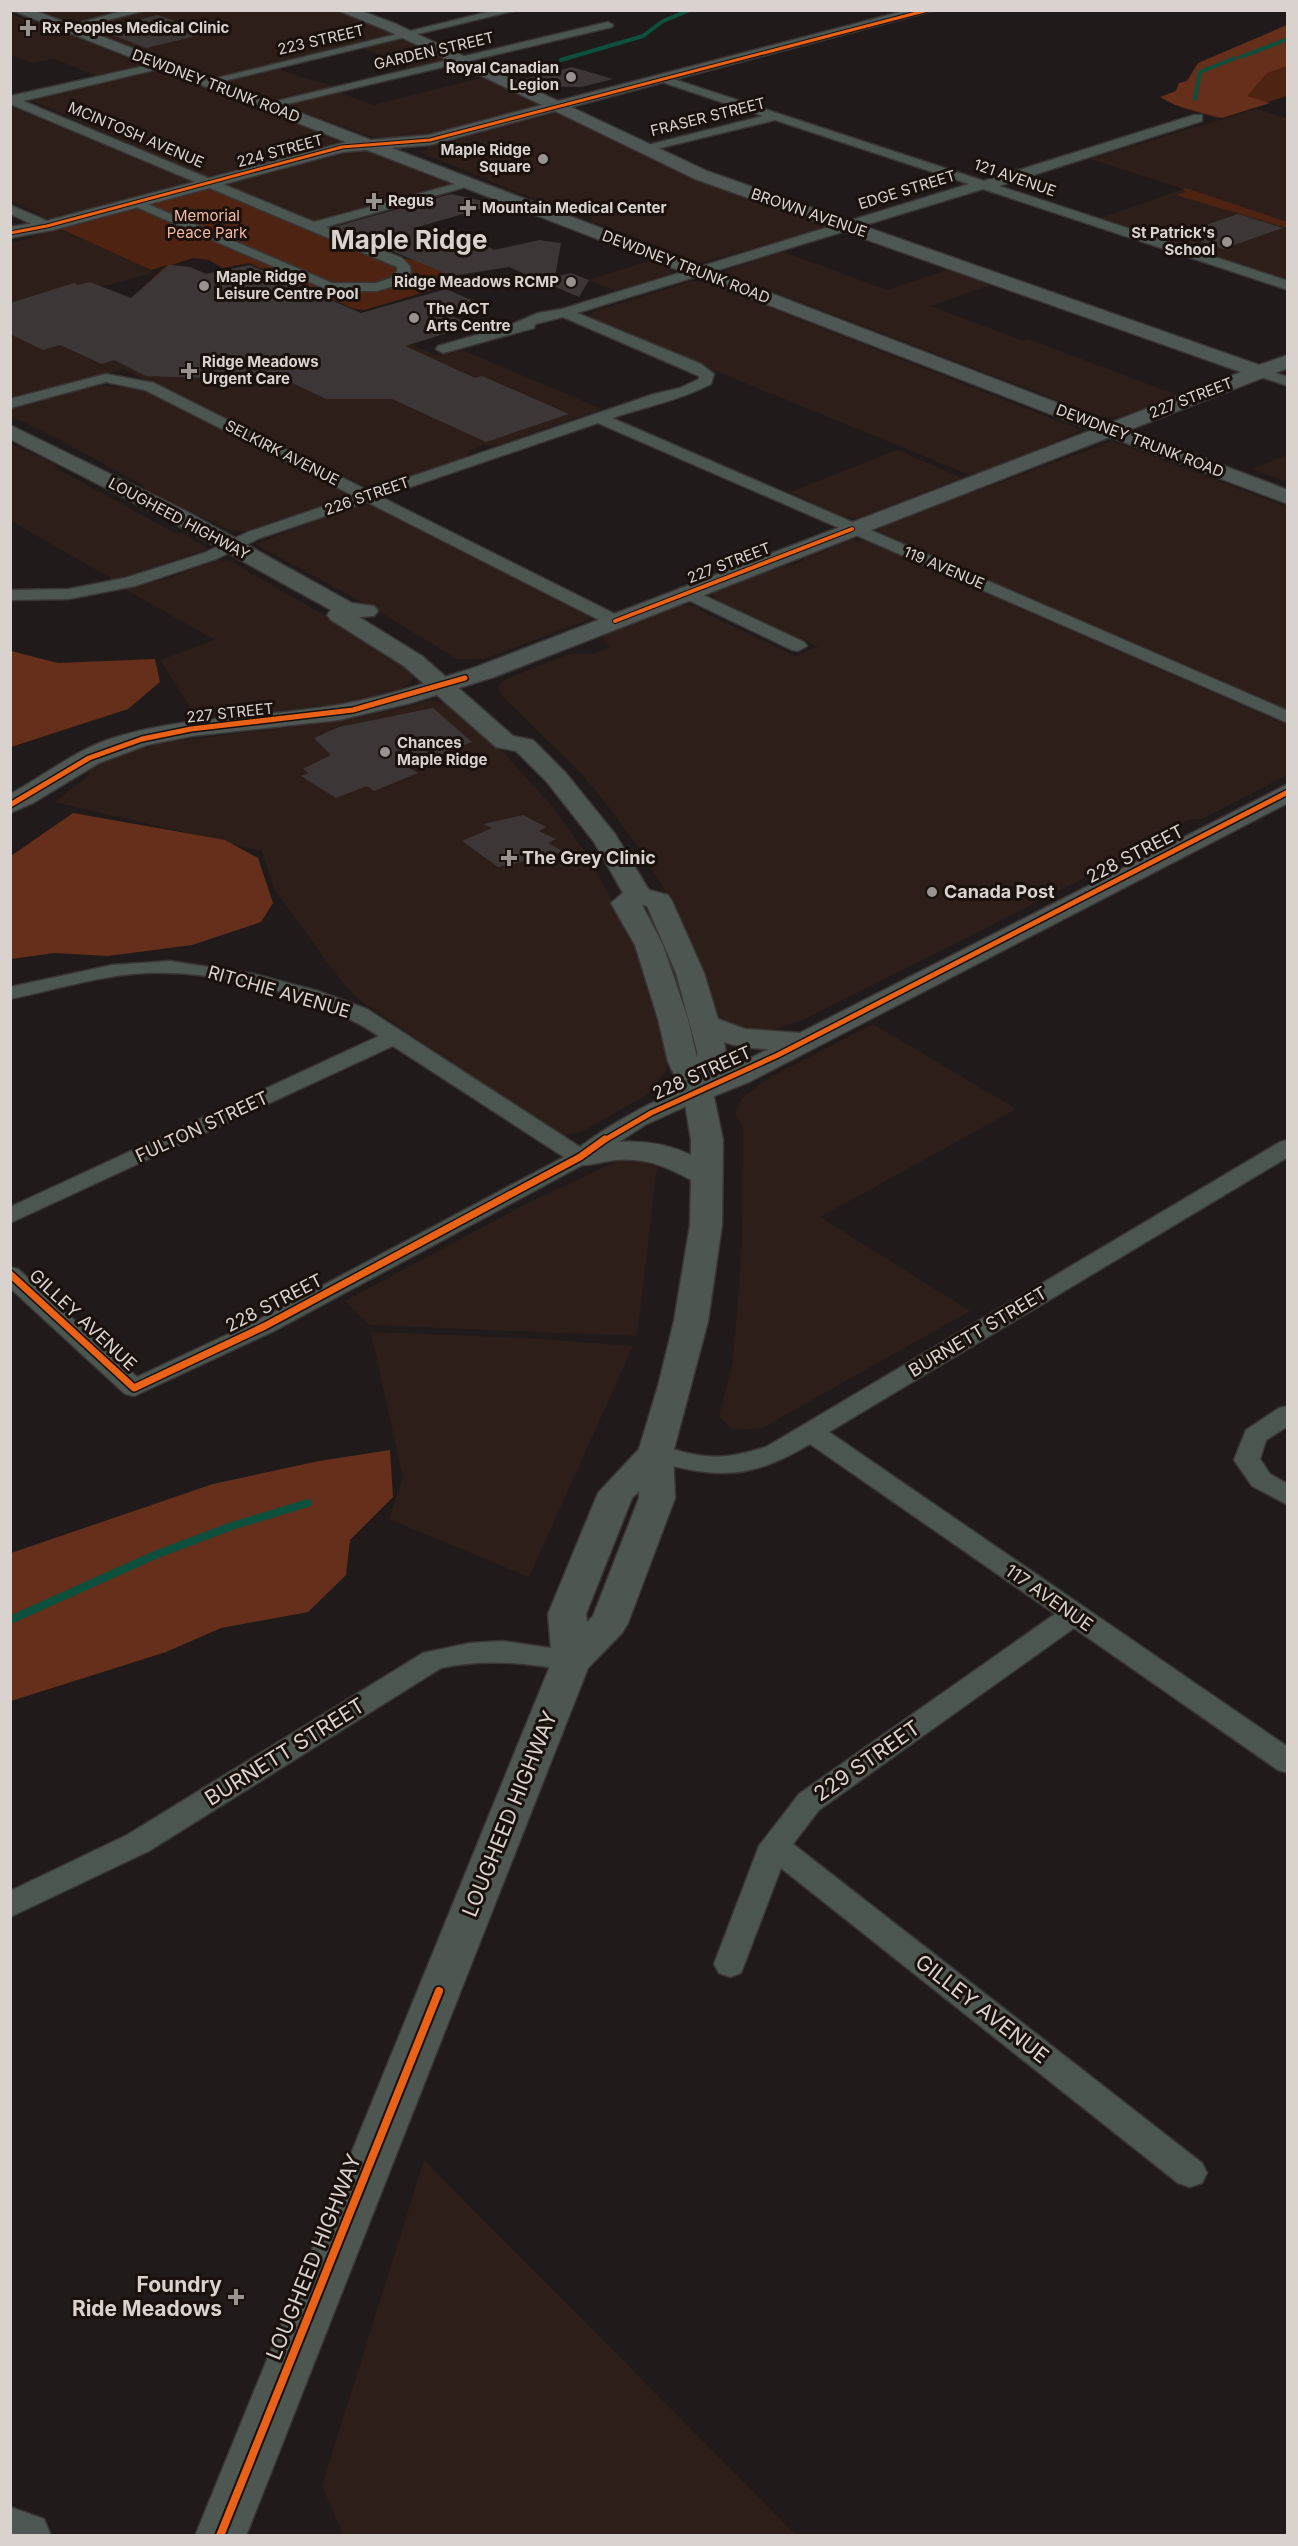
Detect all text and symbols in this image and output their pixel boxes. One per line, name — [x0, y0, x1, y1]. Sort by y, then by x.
place label: Rx Peoples Medical Clinic — [42, 18, 230, 37]
marker: Rx Peoples Medical Clinic — [19, 19, 37, 37]
street label: 223 STREET — [276, 20, 366, 59]
street label: GARDEN STREET — [372, 27, 496, 74]
street label: DEWDNEY TRUNK ROAD — [130, 45, 303, 126]
place label: Royal Canadian Legion — [446, 58, 559, 94]
marker: Royal Canadian Legion — [564, 70, 578, 84]
street label: FRASER STREET — [648, 93, 767, 140]
street label: MCINTOSH AVENUE — [65, 97, 207, 172]
street label: 224 STREET — [235, 130, 325, 171]
place label: Maple Ridge Square — [441, 140, 531, 176]
marker: Maple Ridge Square — [536, 152, 550, 166]
street label: 121 AVENUE — [972, 155, 1059, 200]
street label: EDGE STREET — [856, 166, 958, 213]
street label: BROWN AVENUE — [749, 184, 870, 241]
place label: Regus — [388, 191, 434, 210]
marker: Regus — [365, 192, 383, 210]
place label: Mountain Medical Center — [482, 198, 667, 217]
marker: Mountain Medical Center — [459, 199, 477, 217]
park label: Memorial Peace Park — [167, 206, 248, 242]
place label: St Patrick's School — [1131, 223, 1215, 259]
district label: Maple Ridge — [331, 224, 487, 255]
street label: DEWDNEY TRUNK ROAD — [600, 226, 773, 307]
marker: St Patrick's School — [1220, 235, 1234, 249]
place label: Maple Ridge Leisure Centre Pool — [216, 267, 359, 303]
place label: Ridge Meadows RCMP — [394, 272, 559, 291]
marker: Ridge Meadows RCMP — [564, 275, 578, 289]
marker: Maple Ridge Leisure Centre Pool — [197, 279, 211, 293]
place label: The ACT Arts Centre — [426, 299, 511, 335]
marker: The ACT Arts Centre — [407, 311, 421, 325]
place label: Ridge Meadows Urgent Care — [202, 352, 319, 388]
marker: Ridge Meadows Urgent Care — [180, 362, 198, 380]
street label: 227 STREET — [1146, 373, 1235, 422]
street label: DEWDNEY TRUNK ROAD — [1054, 400, 1227, 481]
street label: SELKIRK AVENUE — [222, 416, 342, 489]
street label: 226 STREET — [322, 472, 412, 519]
street label: LOUGHEED HIGHWAY — [105, 473, 253, 564]
street label: 227 STREET — [684, 538, 773, 587]
street label: 119 AVENUE — [901, 542, 987, 593]
street label: 227 STREET — [185, 698, 275, 727]
place label: Chances Maple Ridge — [397, 733, 488, 769]
marker: Chances Maple Ridge — [378, 745, 392, 759]
street label: 228 STREET — [1083, 820, 1187, 887]
place label: The Grey Clinic — [522, 847, 656, 868]
marker: The Grey Clinic — [500, 849, 518, 867]
place label: Canada Post — [944, 881, 1055, 902]
marker: Canada Post — [925, 885, 939, 899]
street label: RITCHIE AVENUE — [206, 961, 353, 1022]
street label: 228 STREET — [649, 1041, 755, 1104]
street label: FULTON STREET — [132, 1087, 271, 1166]
street label: GILLEY AVENUE — [25, 1265, 141, 1375]
street label: 228 STREET — [222, 1269, 326, 1336]
street label: BURNETT STREET — [905, 1282, 1051, 1381]
street label: 117 AVENUE — [1001, 1560, 1097, 1635]
street label: BURNETT STREET — [200, 1692, 369, 1811]
street label: LOUGHEED HIGHWAY — [457, 1707, 562, 1920]
street label: 229 STREET — [809, 1715, 925, 1806]
street label: GILLEY AVENUE — [911, 1949, 1054, 2068]
street label: LOUGHEED HIGHWAY — [261, 2150, 366, 2363]
place label: Foundry Ride Meadows — [72, 2272, 222, 2321]
marker: Foundry Ride Meadows — [227, 2288, 245, 2306]

